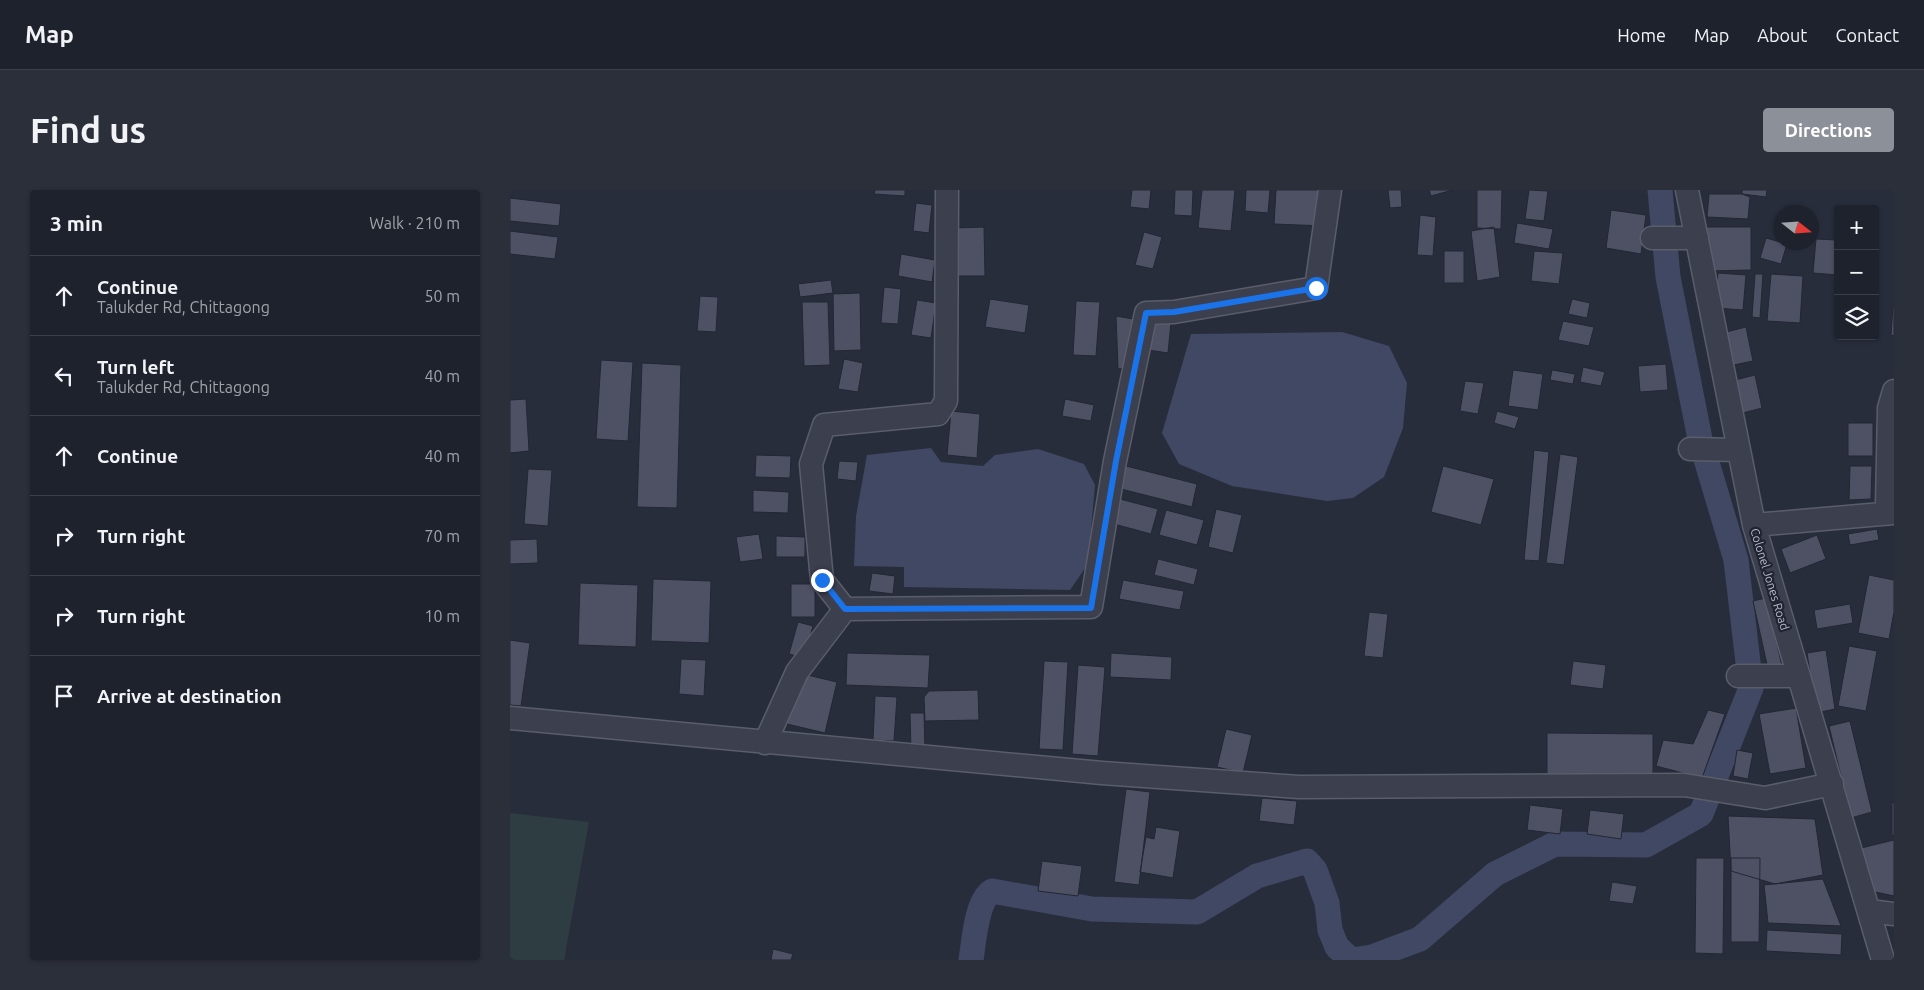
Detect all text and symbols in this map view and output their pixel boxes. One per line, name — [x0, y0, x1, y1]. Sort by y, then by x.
text: Map — [25, 21, 74, 48]
text: Home — [1617, 25, 1666, 45]
text: Map — [1694, 25, 1729, 45]
text: About — [1757, 25, 1807, 45]
text: Contact — [1835, 25, 1899, 45]
button: Directions — [1763, 108, 1894, 152]
text: Find us — [30, 110, 146, 150]
north arrow — [1774, 205, 1819, 250]
map controls — [1834, 205, 1879, 340]
button: + — [1834, 205, 1879, 250]
text: 3 min — [50, 211, 103, 235]
text: Walk · 210 m — [369, 214, 460, 232]
button: − — [1834, 250, 1879, 295]
text: Continue — [97, 276, 178, 298]
route start — [1305, 277, 1328, 300]
icon: ahead — [50, 282, 78, 310]
text: 50 m — [424, 287, 460, 305]
button: layers — [1834, 295, 1879, 340]
text: Talukder Rd, Chittagong — [97, 298, 270, 316]
text: Turn left — [97, 356, 175, 378]
icon: left — [50, 362, 78, 390]
text: 40 m — [424, 367, 460, 385]
text: Talukder Rd, Chittagong — [97, 378, 270, 396]
icon: ahead — [50, 442, 78, 470]
text: Continue — [97, 445, 178, 467]
text: 40 m — [424, 447, 460, 465]
icon: right — [50, 522, 78, 550]
text: Turn right — [97, 525, 185, 547]
street label: Colonel Jones Road — [1748, 526, 1792, 632]
text: 70 m — [424, 527, 460, 545]
route end — [811, 569, 834, 592]
icon: right — [50, 602, 78, 630]
text: Turn right — [97, 605, 185, 627]
text: 10 m — [424, 607, 460, 625]
icon: arrive — [50, 682, 78, 710]
text: Arrive at destination — [97, 685, 282, 707]

